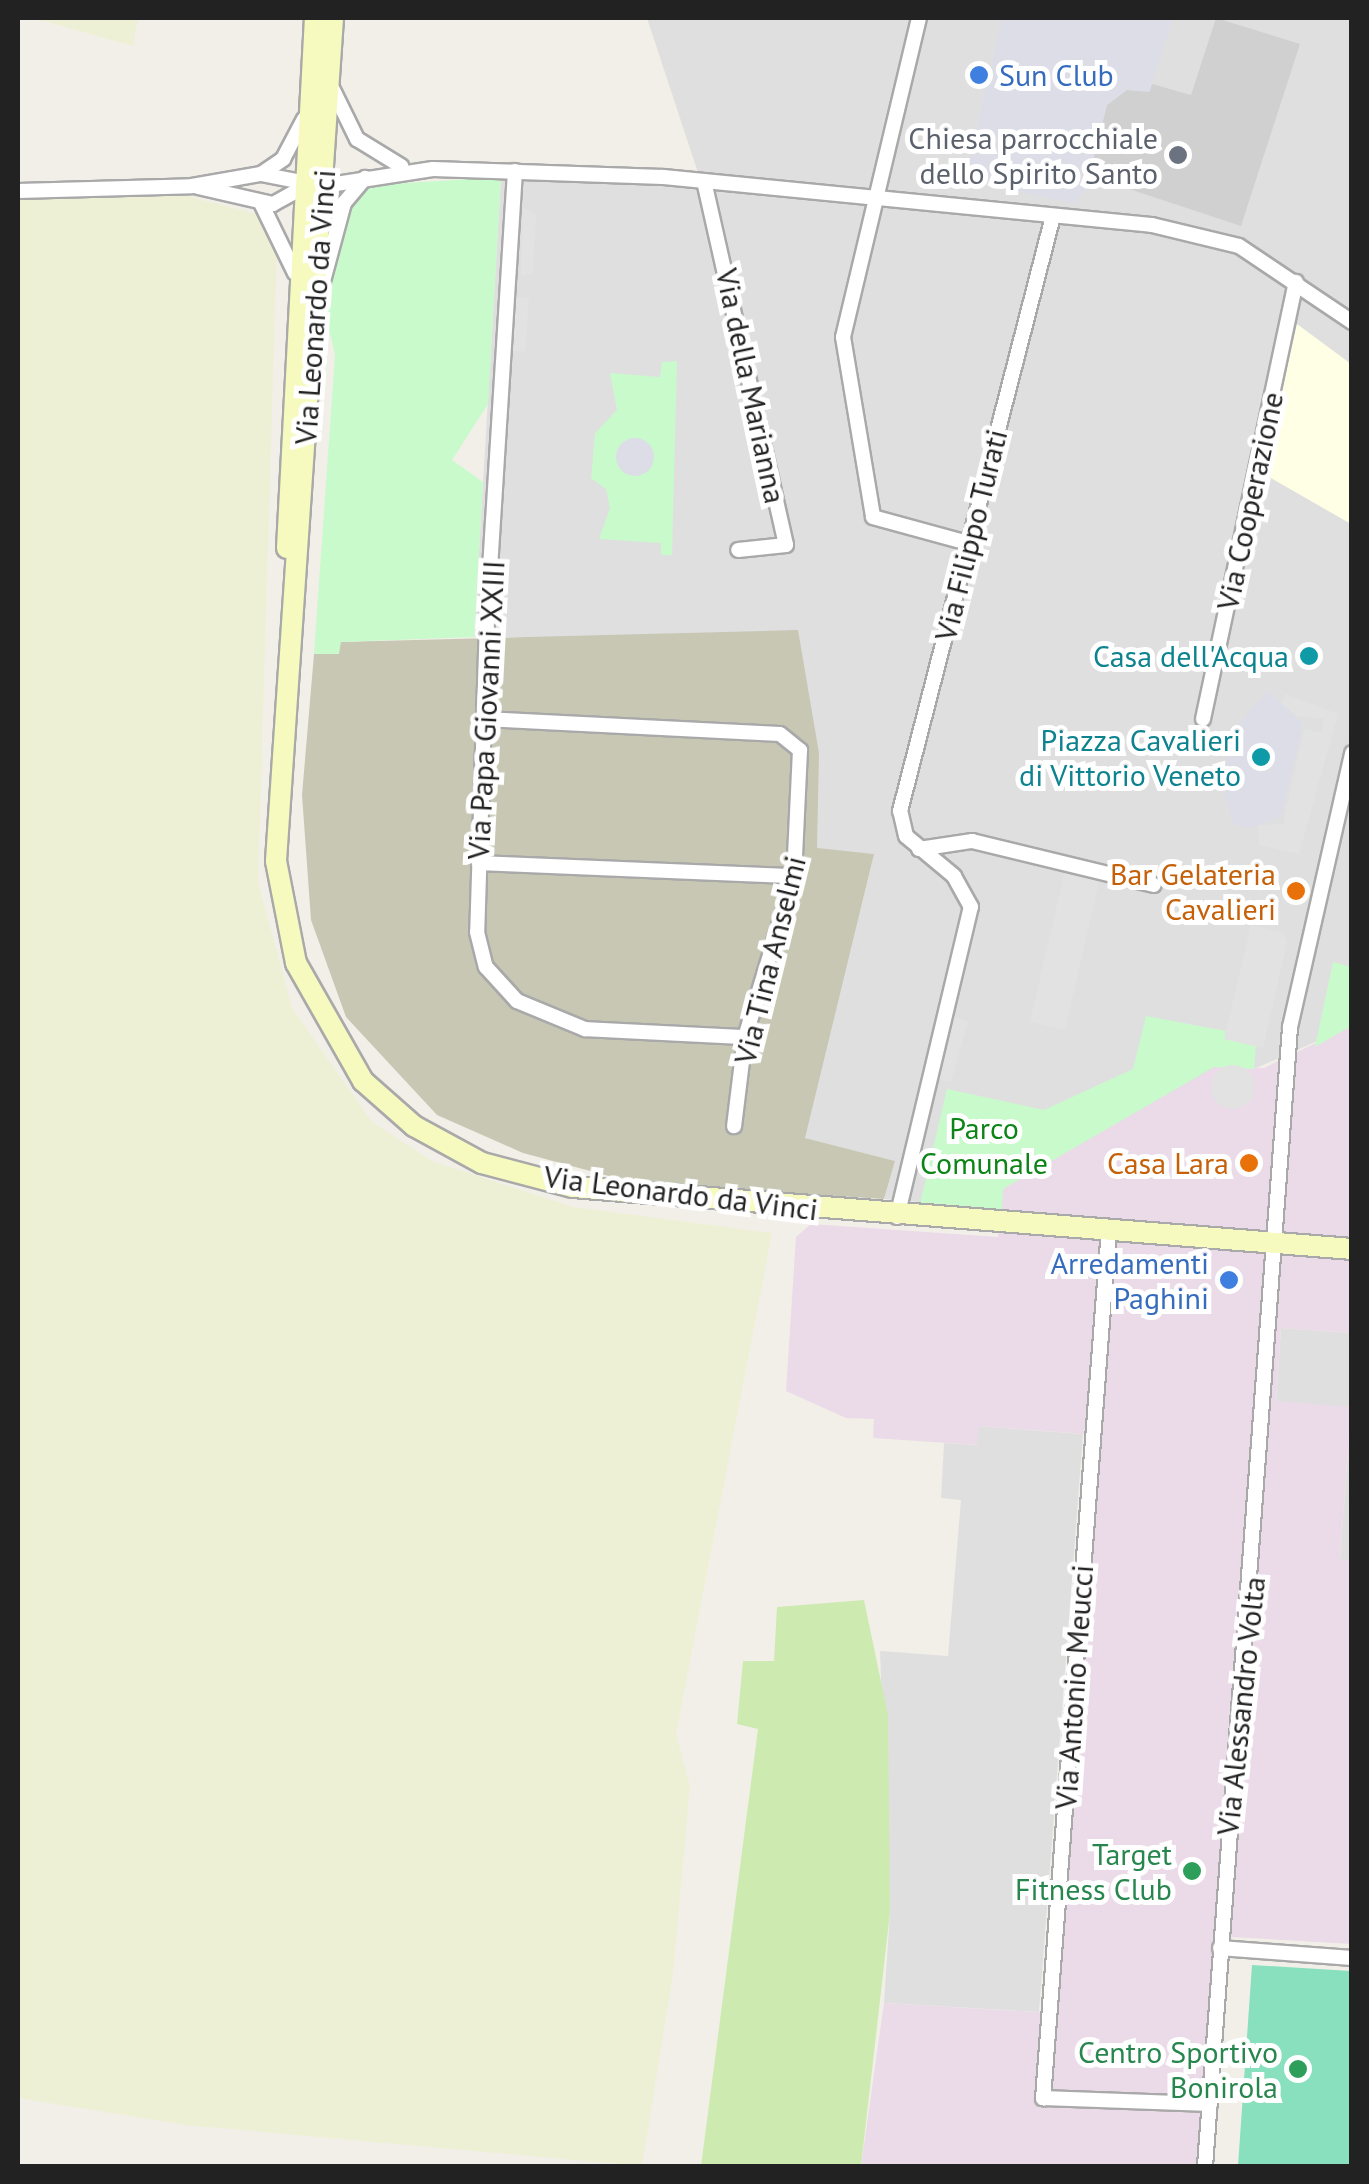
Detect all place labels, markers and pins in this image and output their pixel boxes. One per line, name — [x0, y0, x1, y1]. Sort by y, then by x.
place label: Sun Club — [999, 57, 1114, 93]
marker: Sun Club — [968, 64, 990, 86]
place label: Chiesa parrocchiale dello Spirito Santo — [908, 120, 1158, 190]
marker: Chiesa parrocchiale dello Spirito Santo — [1167, 144, 1189, 166]
place label: Casa dell'Acqua — [1093, 638, 1289, 674]
marker: Casa dell'Acqua — [1298, 645, 1320, 667]
place label: Piazza Cavalieri di Vittorio Veneto — [1017, 722, 1241, 792]
marker: Piazza Cavalieri di Vittorio Veneto — [1250, 746, 1272, 768]
place label: Bar Gelateria Cavalieri — [1110, 856, 1276, 926]
marker: Bar Gelateria Cavalieri — [1285, 880, 1307, 902]
place label: Casa Lara — [1107, 1145, 1229, 1181]
marker: Casa Lara — [1238, 1152, 1260, 1174]
place label: Arredamenti Paghini — [1051, 1245, 1209, 1316]
marker: Arredamenti Paghini — [1218, 1269, 1240, 1291]
place label: Target Fitness Club — [1015, 1836, 1172, 1906]
marker: Target Fitness Club — [1181, 1860, 1203, 1882]
place label: Centro Sportivo Bonirola — [1078, 2034, 1278, 2104]
marker: Centro Sportivo Bonirola — [1287, 2058, 1309, 2080]

